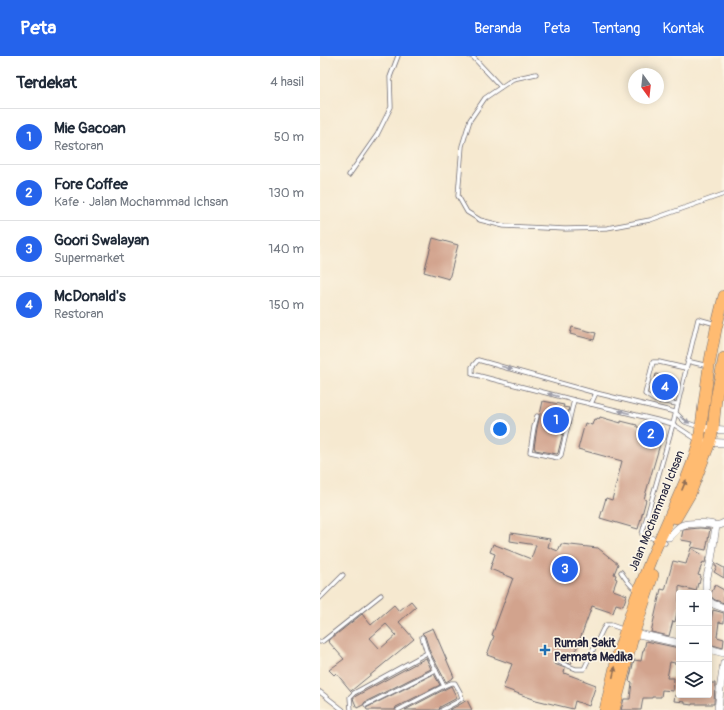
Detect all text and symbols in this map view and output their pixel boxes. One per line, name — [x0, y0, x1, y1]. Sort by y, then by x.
text: Peta — [20, 16, 56, 40]
text: Beranda — [474, 20, 522, 37]
text: Peta — [544, 20, 570, 37]
text: Tentang — [592, 20, 640, 37]
text: Kontak — [662, 20, 704, 37]
north arrow — [628, 68, 664, 104]
text: Terdekat — [16, 72, 77, 93]
text: 4 hasil — [270, 74, 304, 90]
text: Mie Gacoan — [54, 119, 126, 138]
text: 1 — [26, 129, 32, 145]
text: 50 m — [274, 129, 304, 145]
text: Restoran — [54, 138, 104, 154]
text: Fore Coffee — [54, 175, 128, 194]
text: 2 — [25, 185, 33, 201]
text: 130 m — [268, 185, 304, 201]
text: Kafe · Jalan Mochammad Ichsan — [54, 194, 228, 210]
text: Goori Swalayan — [54, 231, 149, 250]
text: 3 — [25, 241, 33, 257]
text: 140 m — [268, 241, 304, 257]
text: Supermarket — [54, 250, 125, 266]
text: McDonald's — [54, 287, 126, 306]
text: 4 — [25, 297, 33, 313]
text: 150 m — [269, 297, 304, 313]
text: Restoran — [54, 306, 104, 322]
one-way arrow — [501, 365, 513, 371]
pin: 4 — [652, 372, 678, 402]
one-way arrow — [546, 392, 558, 398]
pin: 1 — [543, 405, 569, 435]
one-way arrow — [618, 409, 630, 415]
one-way arrow — [679, 417, 691, 424]
your location — [490, 419, 510, 439]
pin: 2 — [638, 419, 664, 449]
street label: Jalan Mochammad Ichsan — [626, 448, 688, 574]
one-way arrow — [680, 479, 687, 491]
pin: 3 — [552, 554, 578, 584]
map controls — [676, 590, 712, 698]
button: + — [676, 590, 712, 626]
button: − — [676, 626, 712, 662]
place label: Rumah Sakit Permata Medika — [554, 636, 633, 665]
marker: Rumah Sakit Permata Medika — [539, 644, 551, 656]
button: layers — [676, 662, 712, 698]
one-way arrow — [612, 666, 618, 678]

